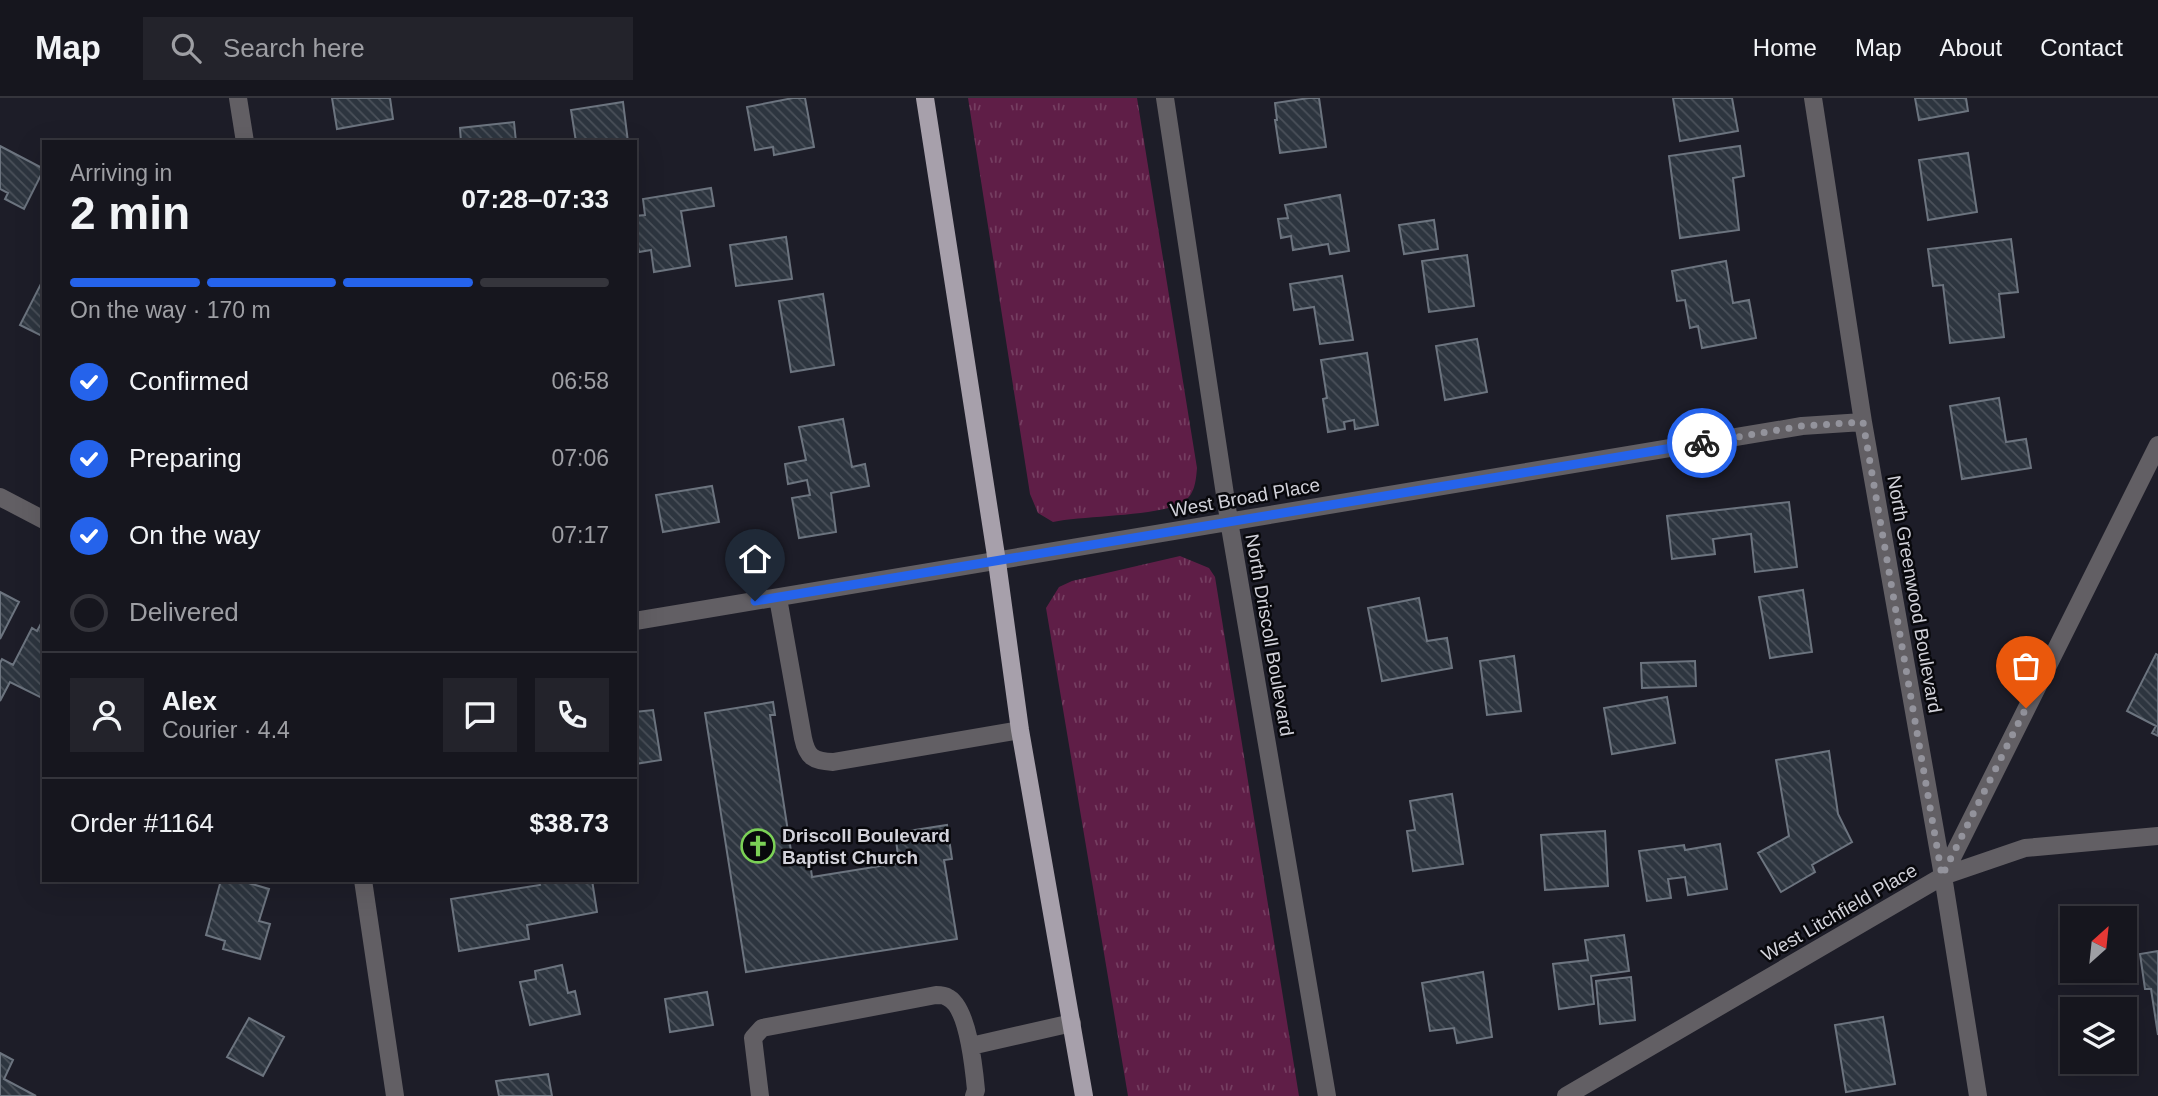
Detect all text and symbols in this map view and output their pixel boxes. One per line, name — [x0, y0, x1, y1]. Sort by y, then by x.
search box — [143, 17, 633, 80]
text: Map — [35, 29, 101, 66]
icon: search — [167, 29, 205, 67]
text: Search here — [223, 33, 365, 63]
text: Home — [1753, 34, 1817, 61]
text: Map — [1855, 34, 1902, 61]
text: About — [1940, 34, 2002, 61]
text: Contact — [2040, 34, 2123, 61]
text: Arriving in — [70, 160, 172, 186]
text: 07:28–07:33 — [462, 184, 609, 214]
text: 2 min — [70, 187, 190, 239]
text: On the way · 170 m — [70, 297, 271, 323]
icon: check — [70, 363, 108, 401]
text: Confirmed — [129, 366, 249, 396]
text: 06:58 — [551, 368, 609, 394]
courier — [1667, 408, 1737, 478]
icon: bike — [1683, 424, 1721, 462]
icon: check — [70, 440, 108, 478]
text: Preparing — [129, 443, 242, 473]
text: 07:06 — [551, 445, 609, 471]
street label: West Broad Place — [1169, 474, 1322, 521]
street label: North Greenwood Boulevard — [1883, 474, 1946, 714]
icon: check — [70, 517, 108, 555]
text: On the way — [129, 520, 261, 550]
text: 07:17 — [551, 522, 609, 548]
pin — [725, 529, 785, 601]
street label: North Driscoll Boulevard — [1241, 532, 1298, 738]
icon: home — [736, 540, 774, 578]
text: Delivered — [129, 597, 239, 627]
pin — [1996, 636, 2056, 708]
icon: bag — [2007, 647, 2045, 685]
button: person — [70, 678, 144, 752]
button: chat — [443, 678, 517, 752]
button: phone — [535, 678, 609, 752]
text: Alex — [162, 686, 217, 716]
text: Courier · 4.4 — [162, 717, 290, 743]
text: Order #1164 — [70, 808, 214, 838]
text: $38.73 — [529, 808, 609, 838]
place label: Driscoll Boulevard Baptist Church — [782, 825, 950, 868]
church icon: Driscoll Boulevard Baptist Church — [739, 827, 777, 865]
street label: West Litchfield Place — [1758, 859, 1921, 966]
north arrow — [2060, 906, 2137, 984]
map controls — [2060, 906, 2137, 1074]
button: layers — [2060, 997, 2137, 1074]

